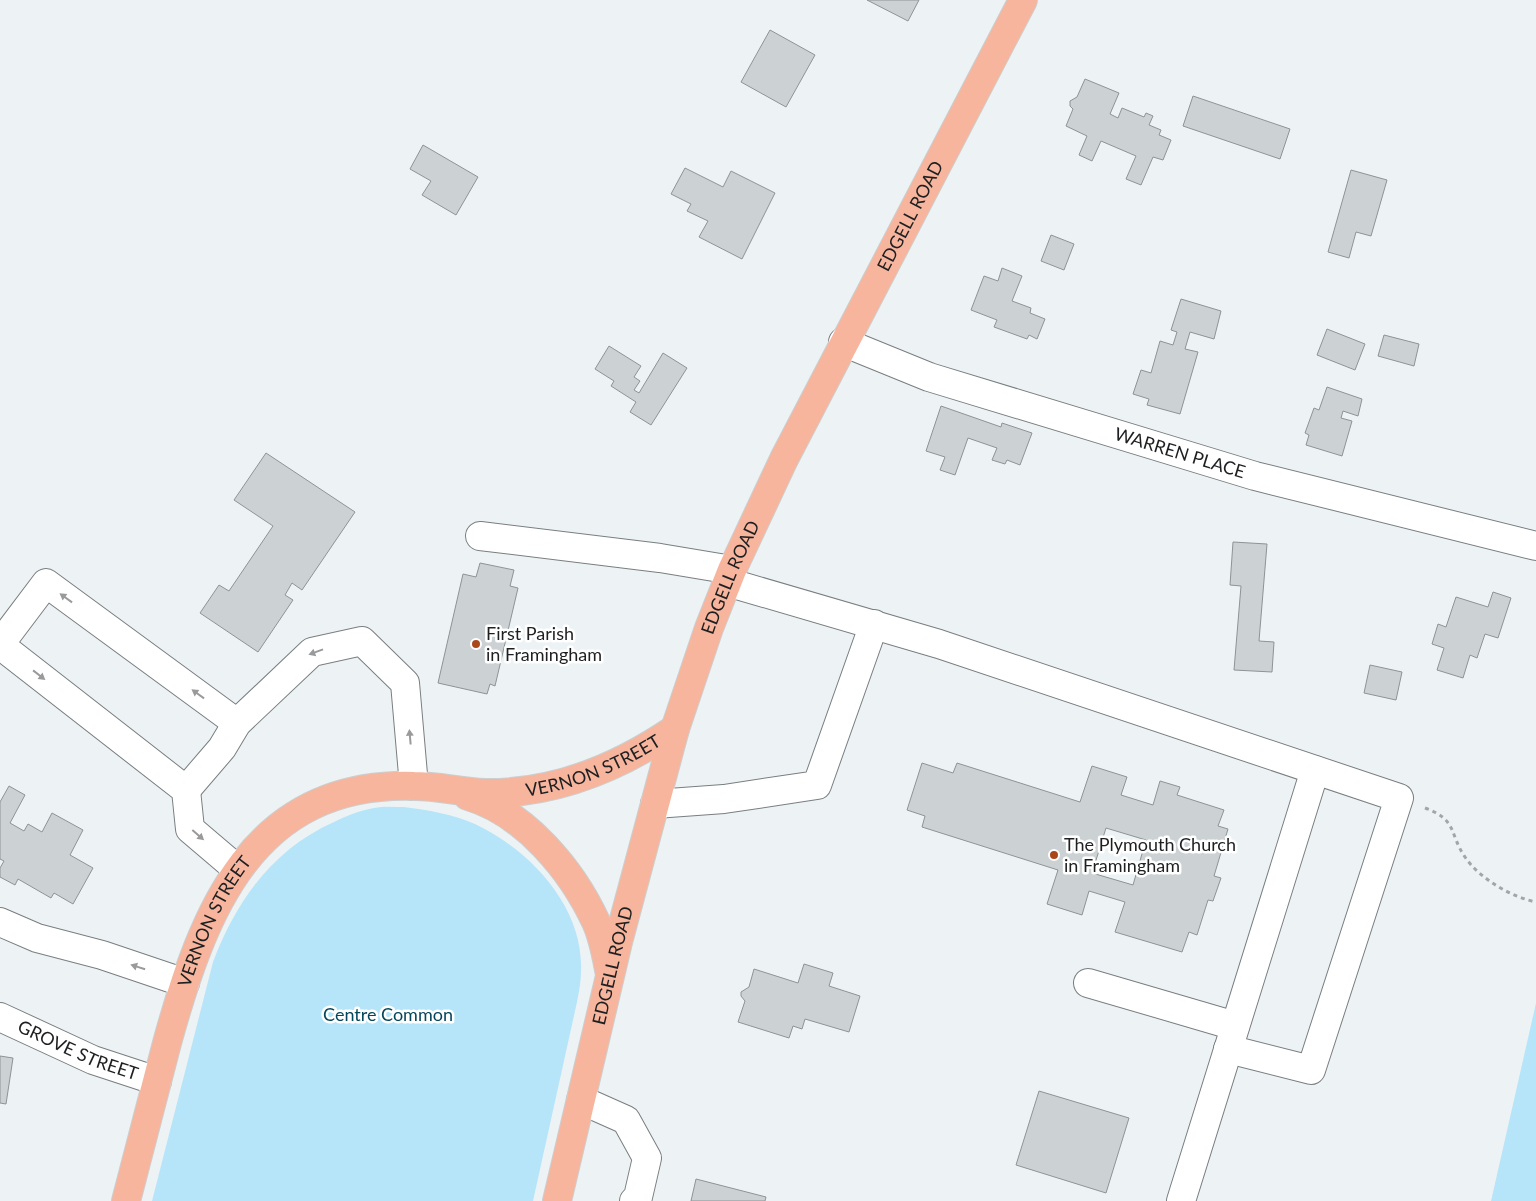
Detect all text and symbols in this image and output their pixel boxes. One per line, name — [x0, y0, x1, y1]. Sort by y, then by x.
street label: EDGELL ROAD — [872, 157, 947, 275]
street label: WARREN PLACE — [1112, 422, 1248, 482]
street label: EDGELL ROAD — [696, 517, 764, 637]
one-way arrow — [59, 593, 73, 603]
place label: First Parish in Framingham — [486, 622, 602, 665]
marker: First Parish in Framingham — [470, 638, 482, 650]
one-way arrow — [308, 648, 323, 656]
one-way arrow — [32, 670, 45, 680]
one-way arrow — [191, 689, 204, 699]
one-way arrow — [406, 729, 414, 745]
street label: VERNON STREET — [524, 729, 664, 801]
one-way arrow — [191, 829, 204, 840]
place label: The Plymouth Church in Framingham — [1064, 833, 1236, 876]
marker: The Plymouth Church in Framingham — [1048, 849, 1060, 861]
street label: VERNON STREET — [172, 851, 255, 990]
street label: EDGELL ROAD — [587, 904, 637, 1027]
one-way arrow — [131, 963, 146, 971]
park label: Centre Common — [323, 1003, 453, 1025]
street label: GROVE STREET — [15, 1015, 142, 1084]

